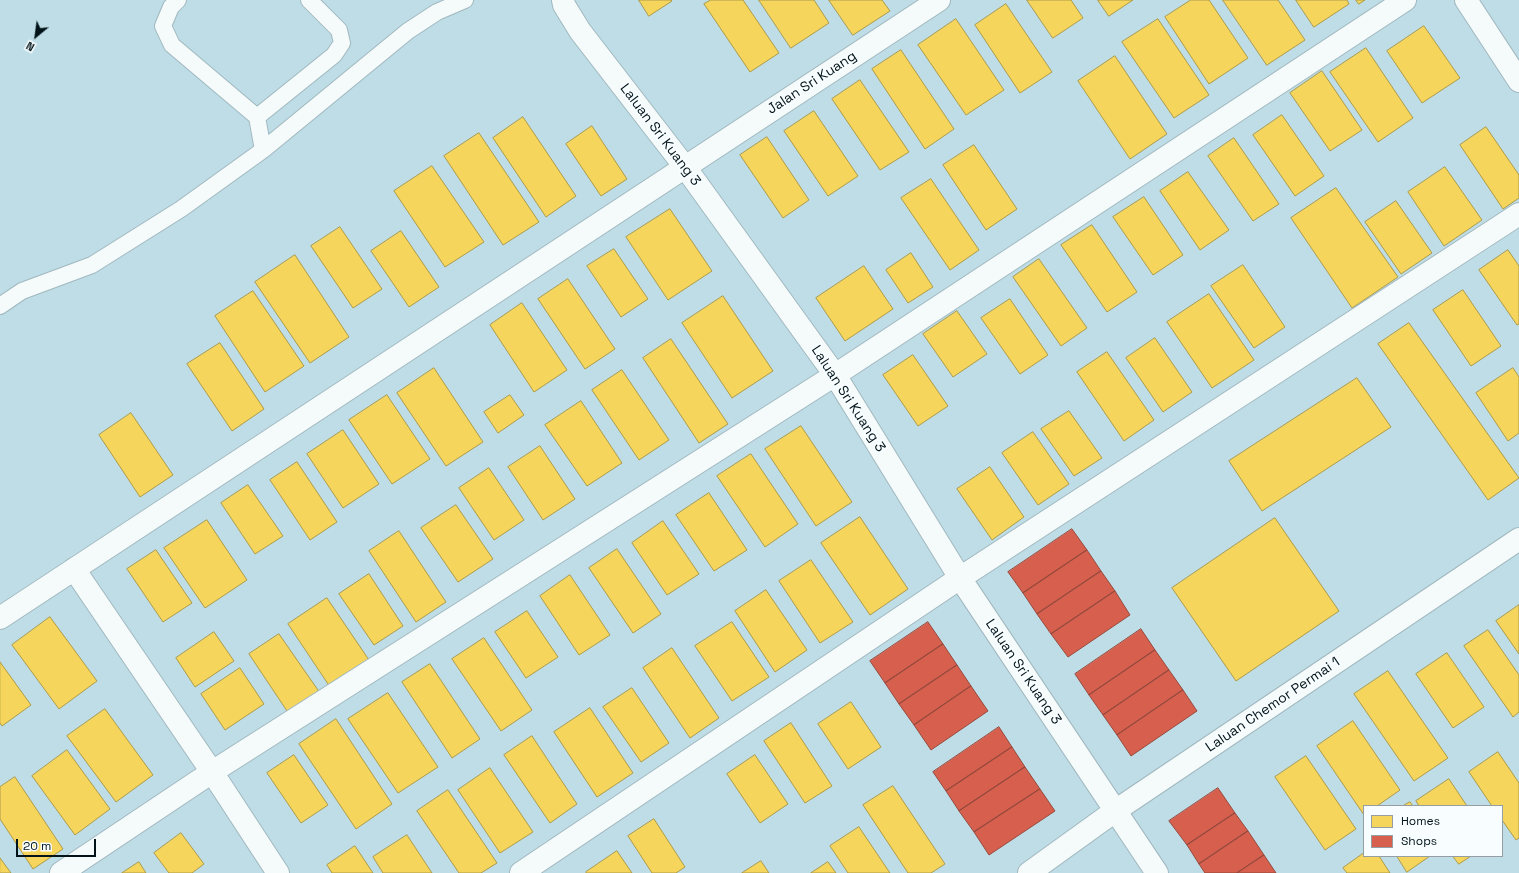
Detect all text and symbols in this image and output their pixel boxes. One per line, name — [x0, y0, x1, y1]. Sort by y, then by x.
north arrow — [16, 16, 56, 56]
text: N — [24, 39, 37, 54]
street label: Jalan Sri Kuang — [764, 48, 860, 118]
street label: Laluan Sri Kuang 3 — [616, 81, 704, 189]
street label: Laluan Sri Kuang 3 — [807, 343, 889, 455]
street label: Laluan Sri Kuang 3 — [982, 616, 1064, 728]
street label: Laluan Chemor Permai 1 — [1203, 654, 1343, 756]
legend — [1363, 805, 1503, 857]
text: Homes — [1401, 813, 1440, 829]
scale bar — [18, 831, 98, 857]
text: Shops — [1401, 833, 1437, 849]
text: 20 m — [23, 838, 51, 854]

